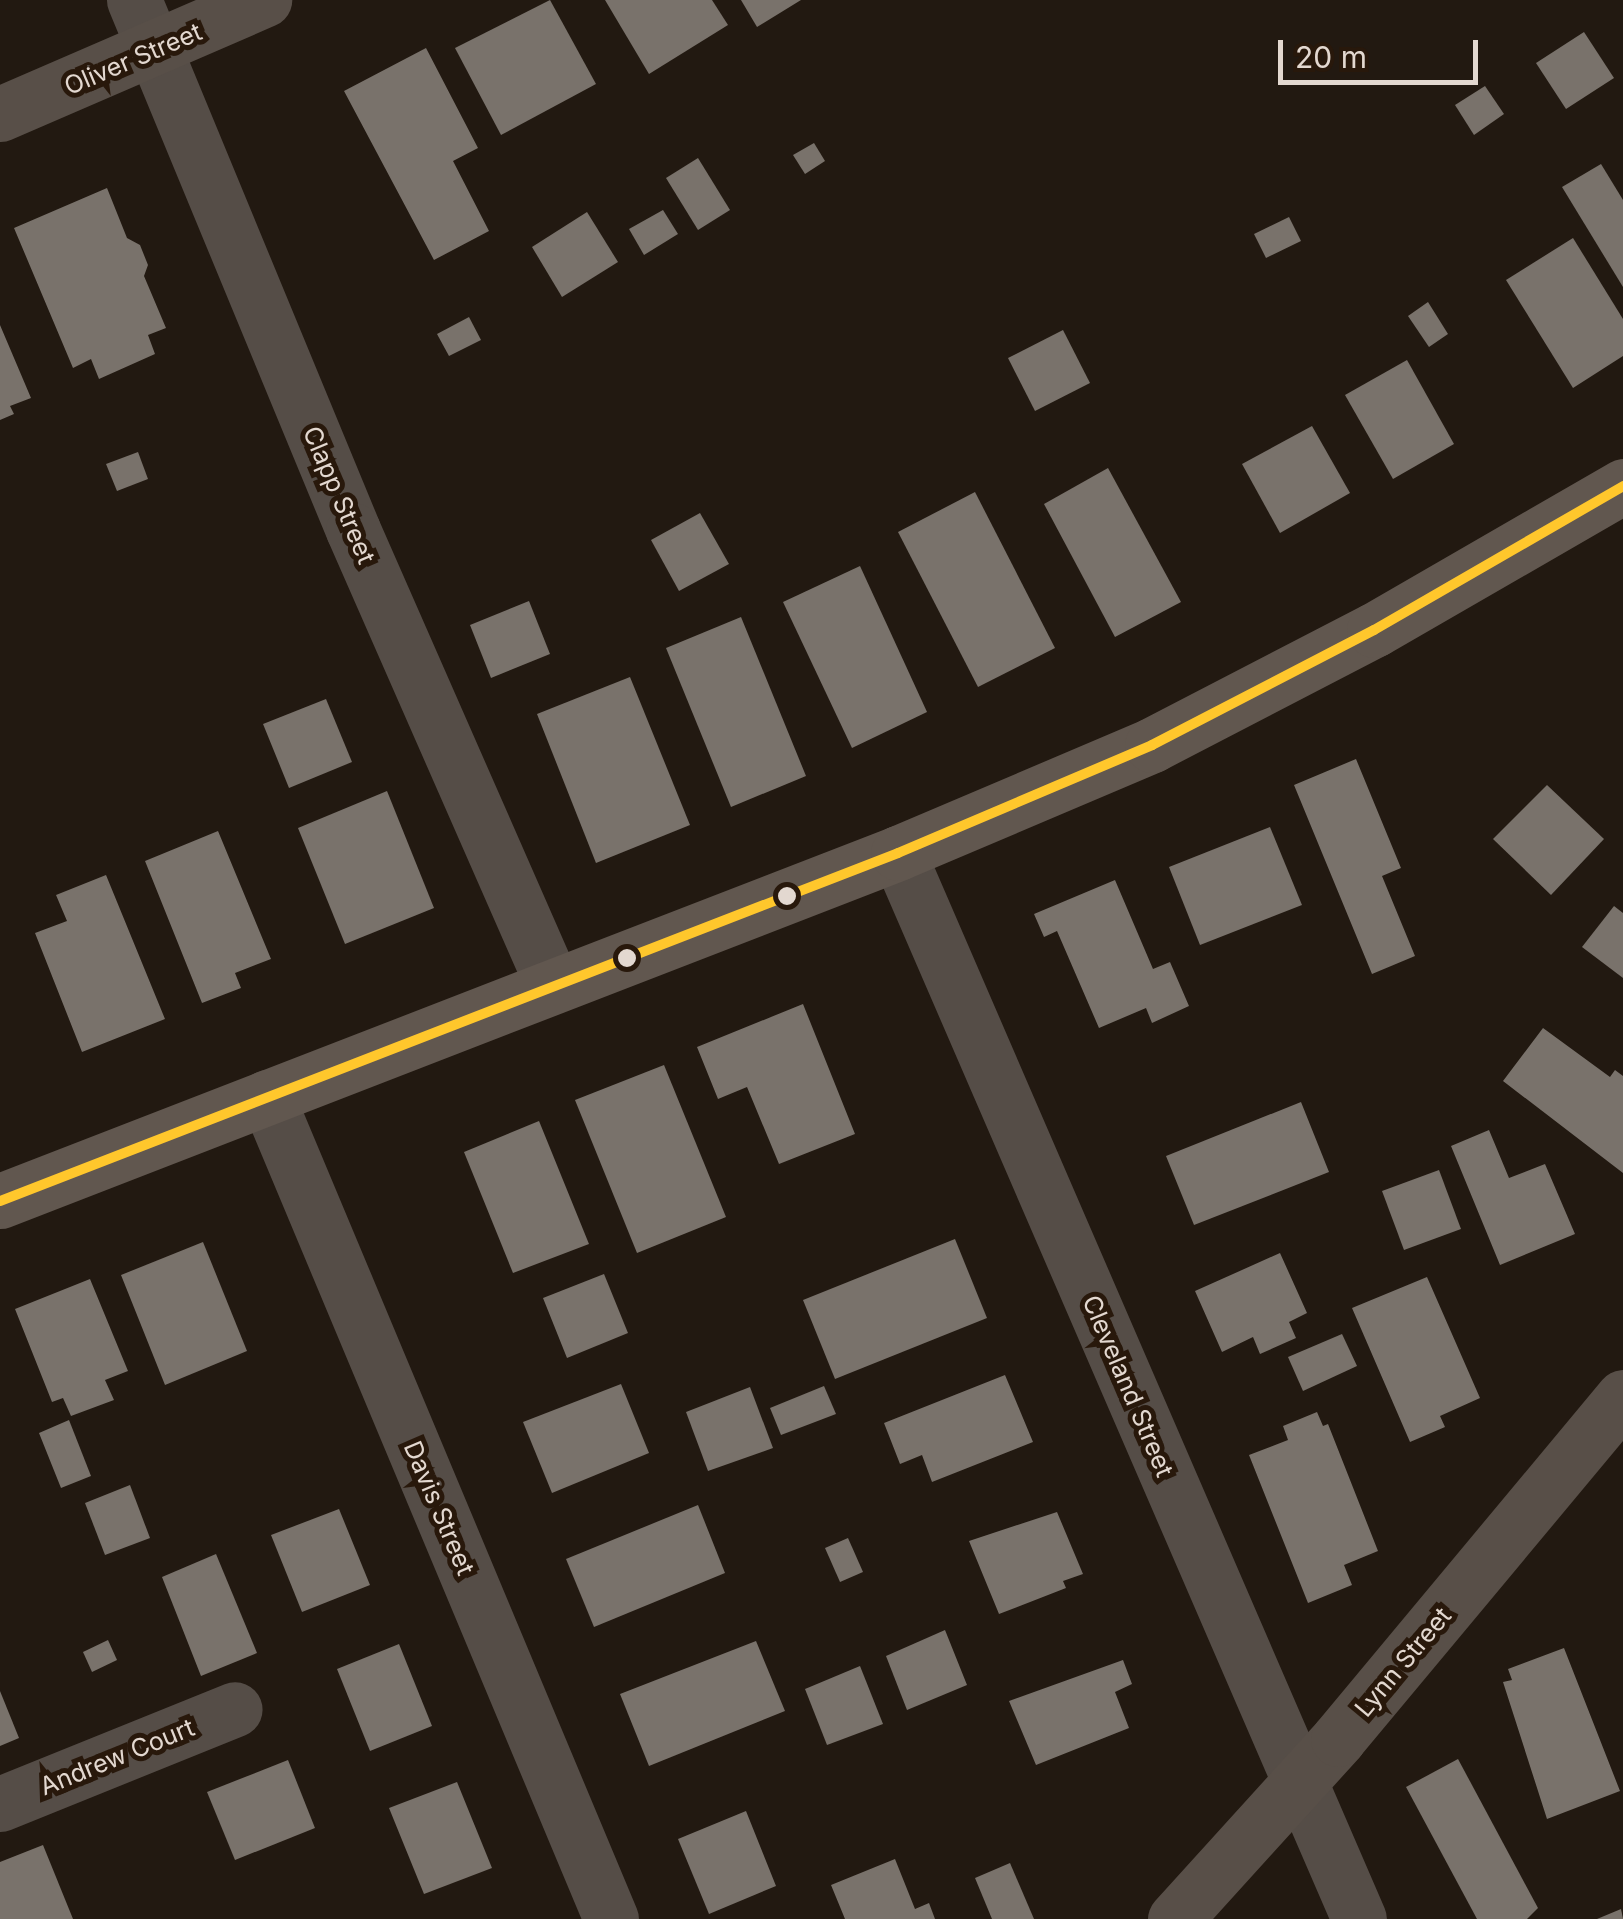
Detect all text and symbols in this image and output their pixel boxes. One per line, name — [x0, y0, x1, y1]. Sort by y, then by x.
street label: Oliver Street — [60, 17, 206, 101]
scale bar — [1283, 20, 1483, 82]
text: 20 m — [1295, 39, 1367, 75]
street label: Clapp Street — [297, 422, 381, 568]
unlabelled marker — [777, 886, 797, 906]
unlabelled marker — [617, 948, 637, 968]
street label: Cleveland Street — [1076, 1291, 1180, 1481]
street label: Davis Street — [397, 1437, 481, 1579]
street label: Lynn Street — [1349, 1601, 1457, 1723]
street label: Andrew Court — [35, 1712, 199, 1802]

